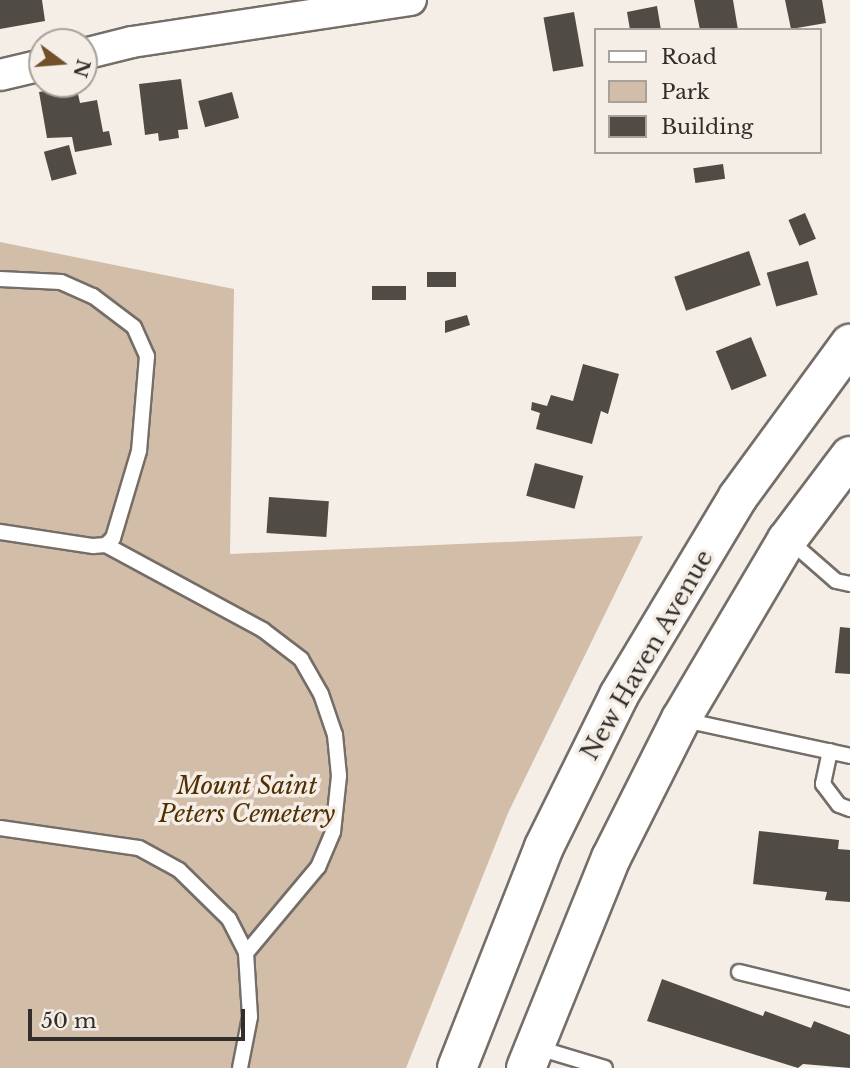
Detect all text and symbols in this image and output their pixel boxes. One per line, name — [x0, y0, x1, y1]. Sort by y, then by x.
north arrow — [28, 28, 98, 98]
legend — [594, 28, 822, 154]
text: Road — [661, 44, 717, 70]
text: N — [68, 57, 95, 80]
text: Park — [661, 79, 710, 105]
text: Building — [661, 114, 753, 140]
street label: New Haven Avenue — [575, 544, 719, 766]
park label: Mount Saint Peters Cemetery — [159, 772, 335, 828]
scale bar — [32, 995, 248, 1038]
text: 50 m — [41, 1008, 96, 1034]

